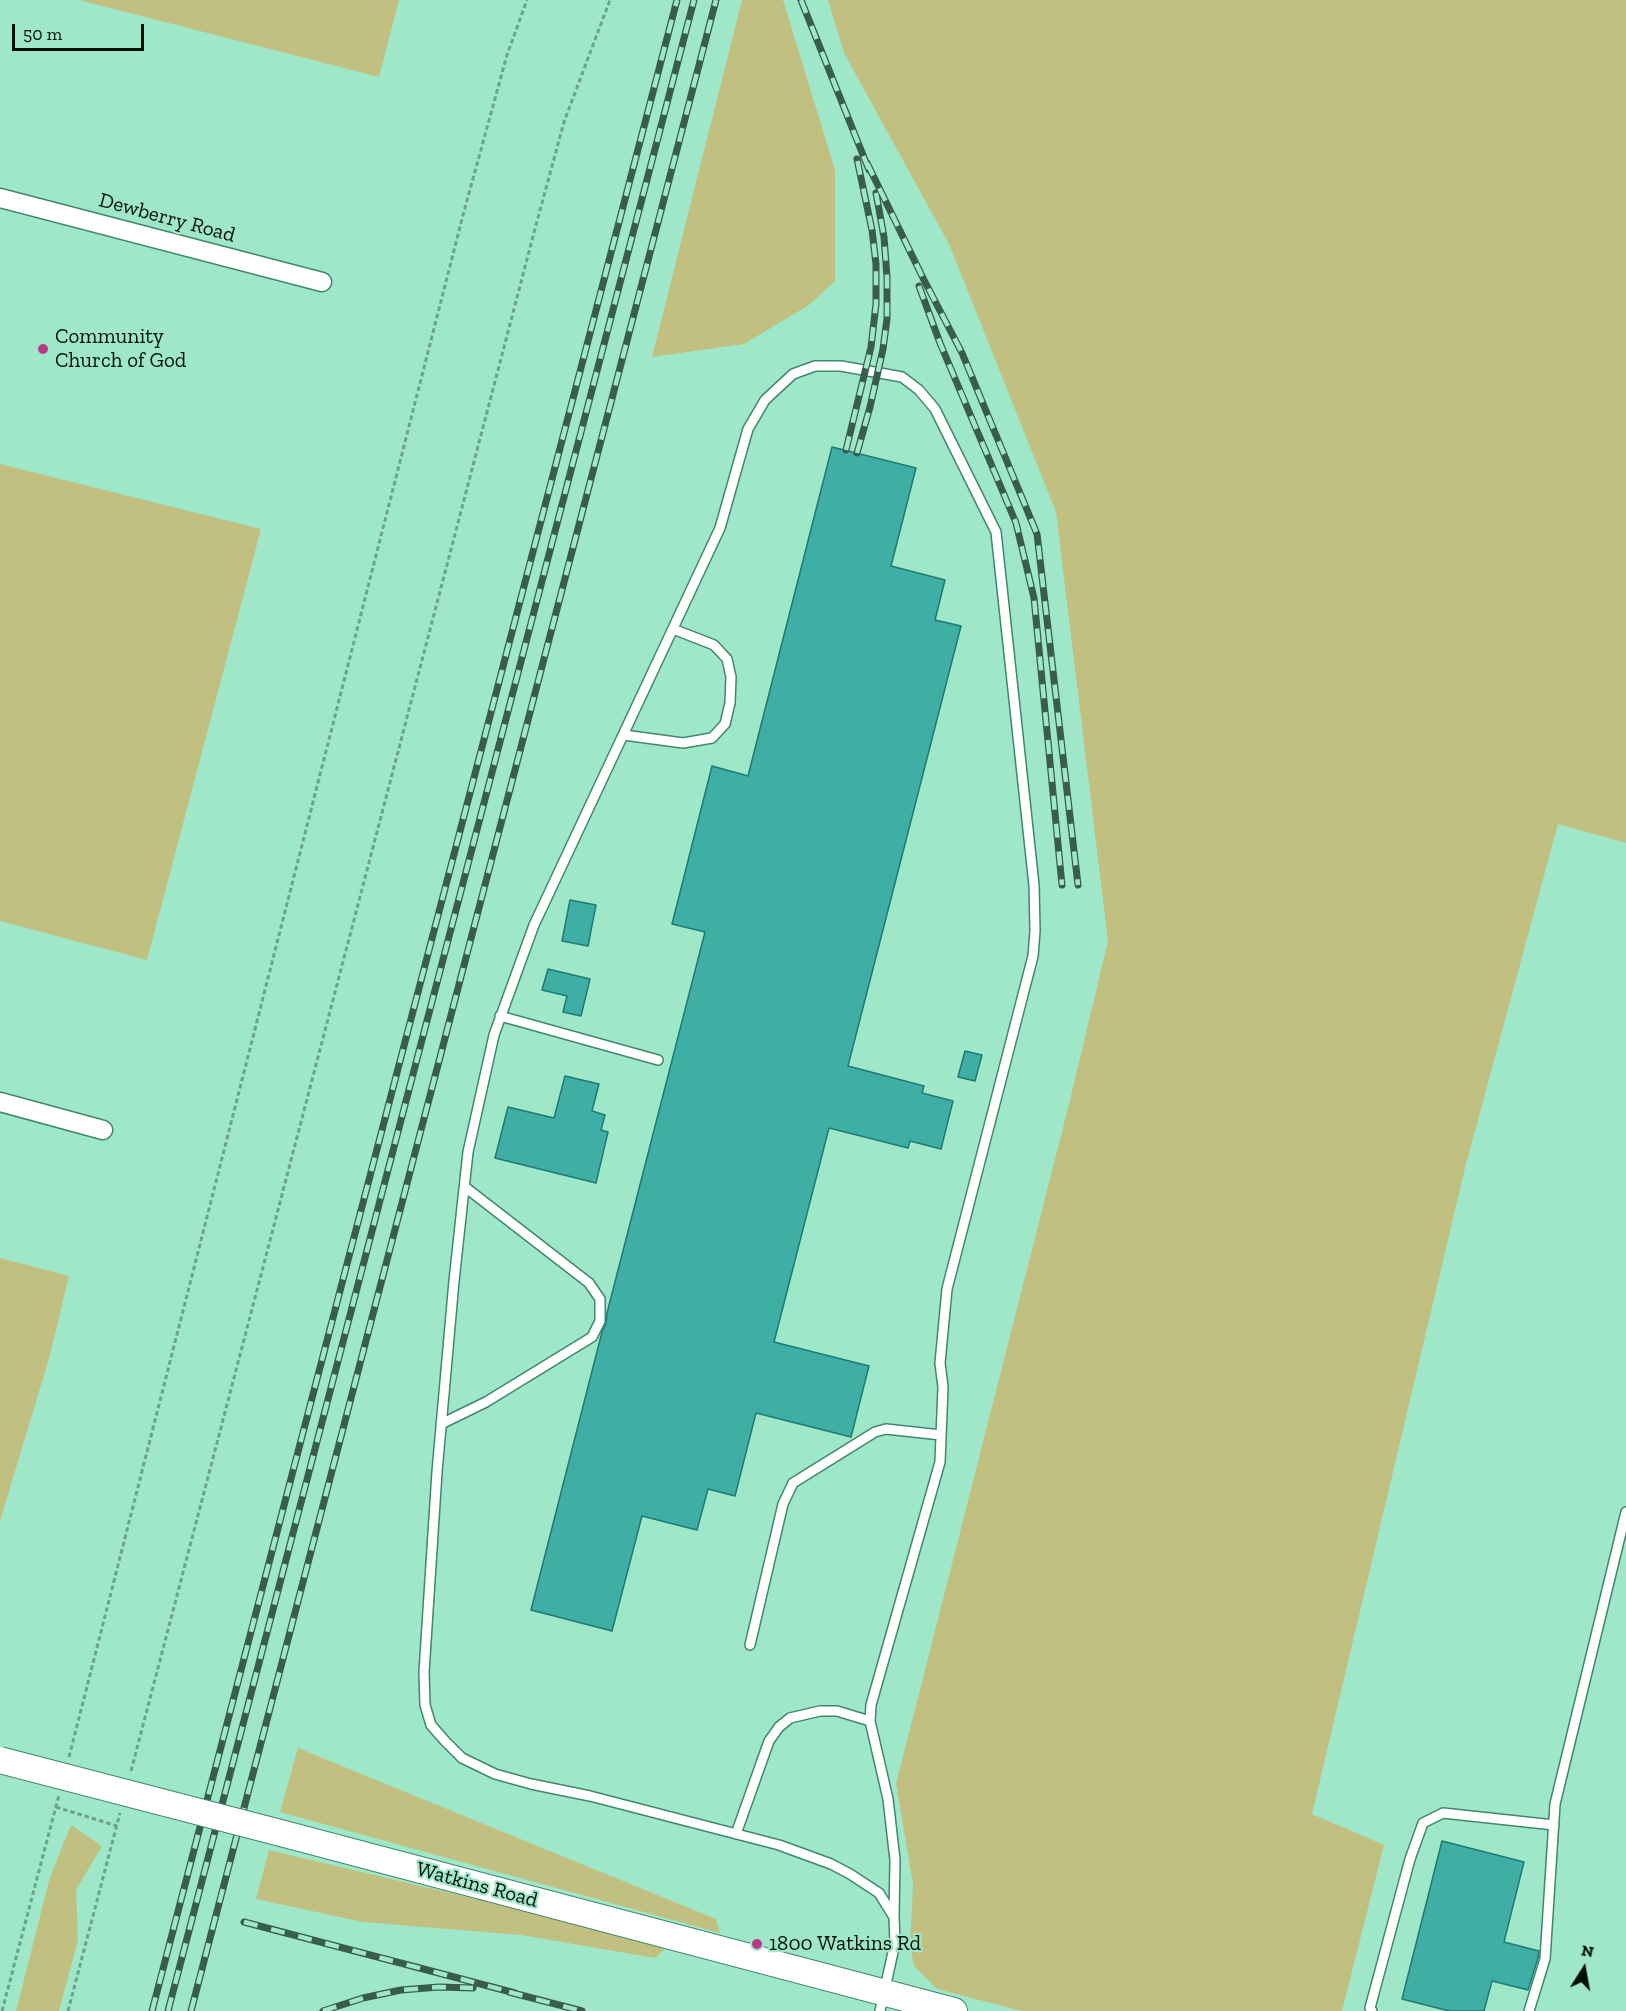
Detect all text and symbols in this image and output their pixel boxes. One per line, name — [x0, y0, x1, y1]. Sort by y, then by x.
scale bar — [15, 12, 147, 50]
text: 50 m — [23, 23, 62, 45]
street label: Dewberry Road — [96, 188, 238, 248]
place label: Community Church of God — [55, 324, 186, 374]
marker: Community Church of God — [36, 342, 50, 356]
street label: Watkins Road — [414, 1857, 540, 1913]
place label: 1800 Watkins Rd — [769, 1931, 921, 1957]
marker: 1800 Watkins Rd — [750, 1937, 764, 1951]
north arrow — [1554, 1939, 1614, 1999]
text: N — [1580, 1940, 1595, 1961]

